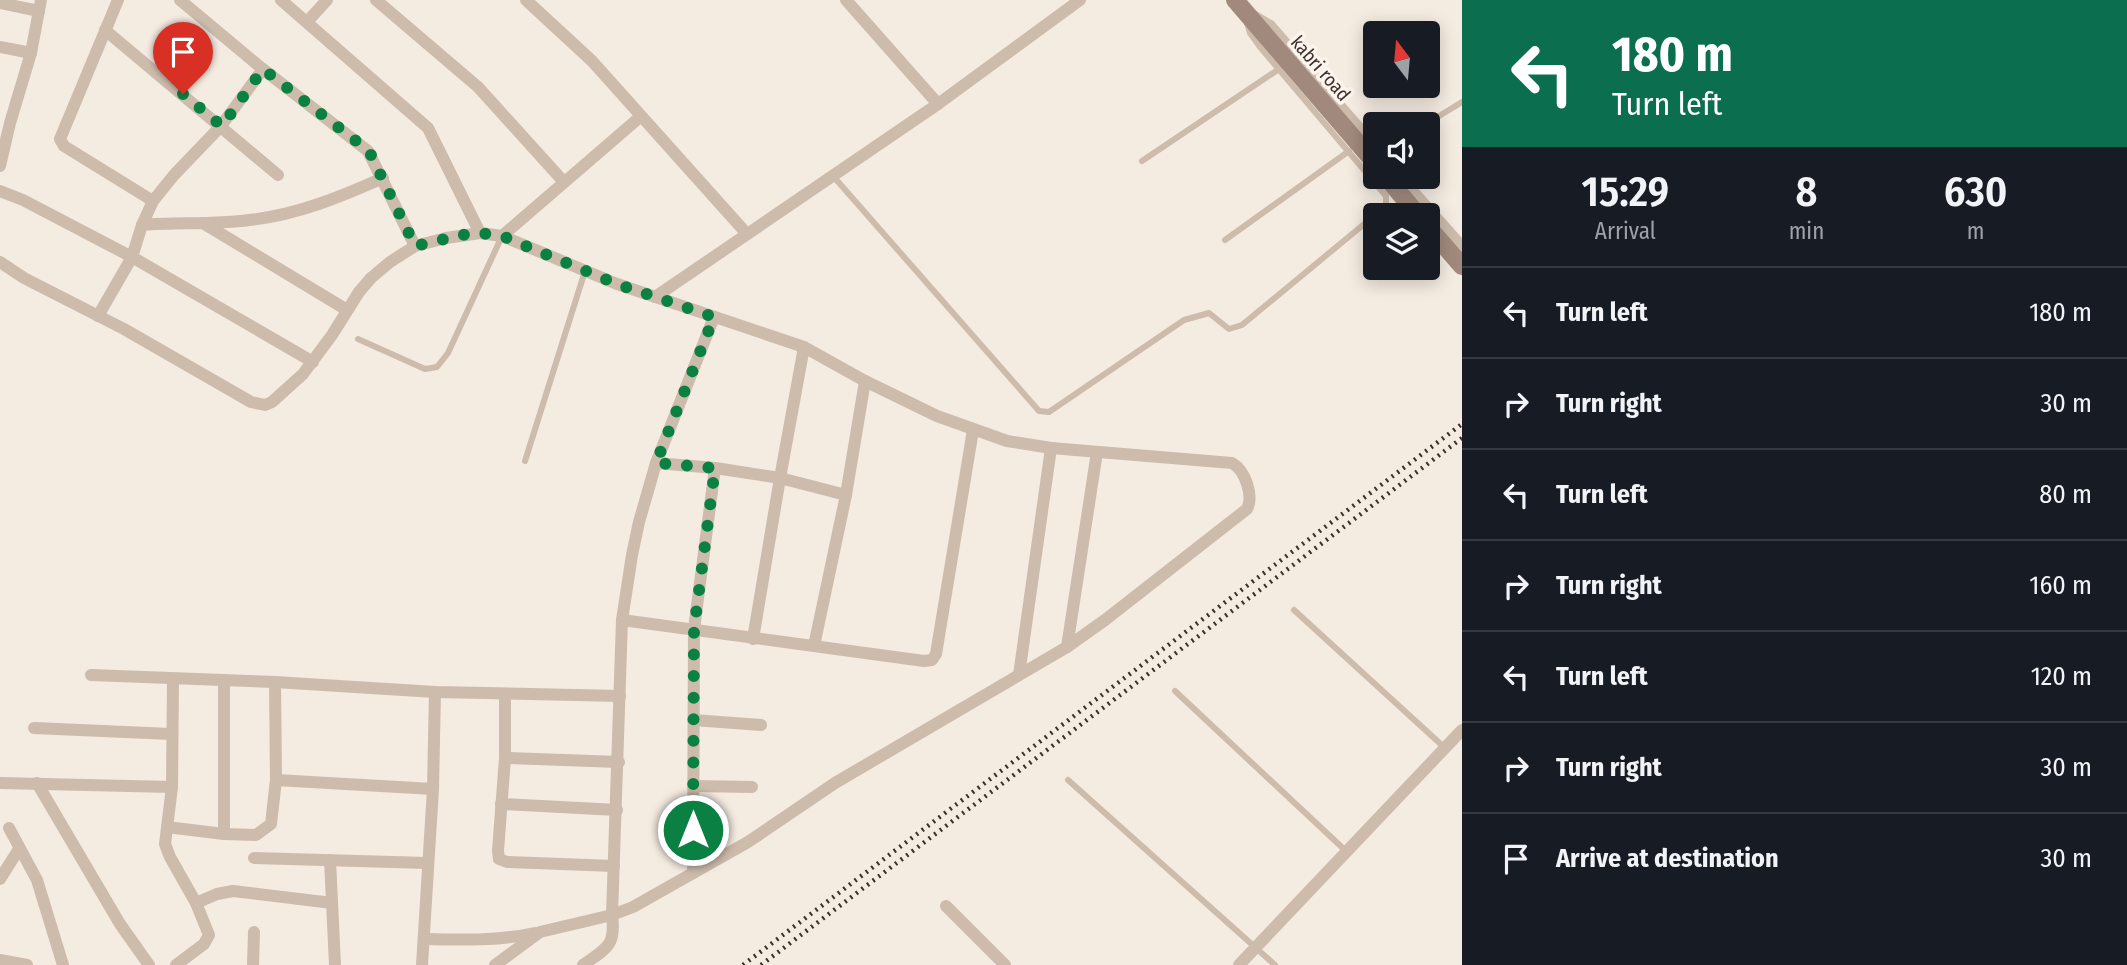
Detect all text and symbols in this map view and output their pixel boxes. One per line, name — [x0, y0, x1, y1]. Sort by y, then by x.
north arrow — [1363, 21, 1440, 98]
map controls — [1363, 21, 1440, 280]
pin — [153, 22, 213, 94]
text: 180 m — [1612, 25, 1733, 84]
icon: left — [1497, 28, 1588, 119]
street label: kabri road — [1286, 31, 1355, 106]
icon: arrive — [164, 33, 202, 71]
text: Turn left — [1612, 85, 1722, 123]
button: sound — [1363, 112, 1440, 189]
text: 15:29 — [1582, 167, 1669, 217]
text: 8 — [1796, 167, 1817, 217]
text: 630 — [1944, 167, 2007, 217]
button: layers — [1363, 203, 1440, 280]
text: Arrival — [1595, 217, 1656, 245]
text: min — [1789, 217, 1824, 245]
text: m — [1967, 217, 1984, 245]
icon: left — [1497, 294, 1535, 332]
text: Turn left — [1556, 297, 1648, 328]
text: 180 m — [2029, 297, 2092, 328]
icon: right — [1497, 385, 1535, 423]
text: Turn right — [1556, 388, 1662, 419]
text: 30 m — [2041, 388, 2092, 419]
icon: left — [1497, 476, 1535, 514]
text: Turn left — [1556, 479, 1648, 510]
text: 80 m — [2039, 479, 2092, 510]
icon: right — [1497, 567, 1535, 605]
text: Turn right — [1556, 570, 1662, 601]
text: 160 m — [2029, 570, 2092, 601]
icon: left — [1497, 658, 1535, 696]
text: Turn left — [1556, 661, 1648, 692]
text: 120 m — [2031, 661, 2092, 692]
icon: right — [1497, 749, 1535, 787]
text: Turn right — [1556, 752, 1662, 783]
text: 30 m — [2041, 752, 2092, 783]
position arrow — [656, 793, 730, 867]
icon: arrive — [1497, 840, 1535, 878]
text: Arrive at destination — [1556, 843, 1779, 874]
text: 30 m — [2041, 843, 2092, 874]

